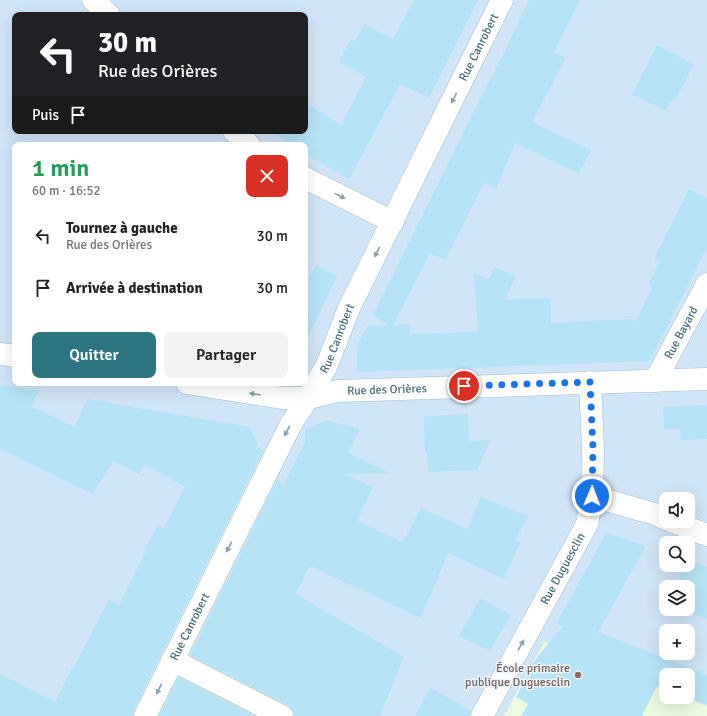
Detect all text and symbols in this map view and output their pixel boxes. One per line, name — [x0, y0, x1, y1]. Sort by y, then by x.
street label: Rue Canrobert — [455, 11, 502, 83]
text: 30 m — [98, 26, 157, 60]
icon: left — [32, 28, 84, 80]
text: Rue des Orières — [98, 60, 217, 82]
one-way arrow — [451, 92, 457, 104]
icon: arrive — [67, 104, 89, 126]
text: Puis — [32, 106, 59, 124]
text: 1 min — [32, 153, 89, 183]
button: close — [246, 155, 288, 197]
text: 60 m · 16:52 — [32, 183, 101, 199]
one-way arrow — [334, 192, 346, 199]
text: Tournez à gauche — [66, 219, 178, 237]
icon: left — [32, 225, 54, 247]
text: 30 m — [257, 227, 288, 245]
text: Rue des Orières — [66, 237, 152, 253]
one-way arrow — [374, 246, 381, 258]
icon: arrive — [32, 277, 54, 299]
text: Arrivée à destination — [66, 279, 203, 297]
text: 30 m — [257, 279, 288, 297]
street label: Rue Canrobert — [316, 301, 358, 376]
street label: Rue Bayard — [661, 304, 701, 361]
button: Quitter — [32, 332, 156, 378]
button: Partager — [164, 332, 288, 378]
pin — [447, 369, 481, 403]
icon: arrive — [453, 375, 475, 397]
street label: Rue des Orières — [347, 381, 427, 398]
one-way arrow — [249, 391, 261, 397]
one-way arrow — [284, 425, 290, 437]
position arrow — [571, 475, 613, 517]
map controls — [659, 492, 695, 704]
button: sound — [659, 492, 695, 528]
street label: Rue Duguesclin — [537, 530, 588, 607]
button: search — [659, 536, 695, 572]
one-way arrow — [226, 541, 232, 553]
button: layers — [659, 580, 695, 616]
street label: Rue Canrobert — [167, 590, 213, 663]
button: + — [659, 624, 695, 660]
one-way arrow — [517, 639, 524, 651]
place label: École primaire publique Duguesclin — [465, 661, 570, 690]
button: − — [659, 668, 695, 704]
marker: École primaire publique Duguesclin — [573, 670, 583, 680]
one-way arrow — [156, 683, 162, 694]

